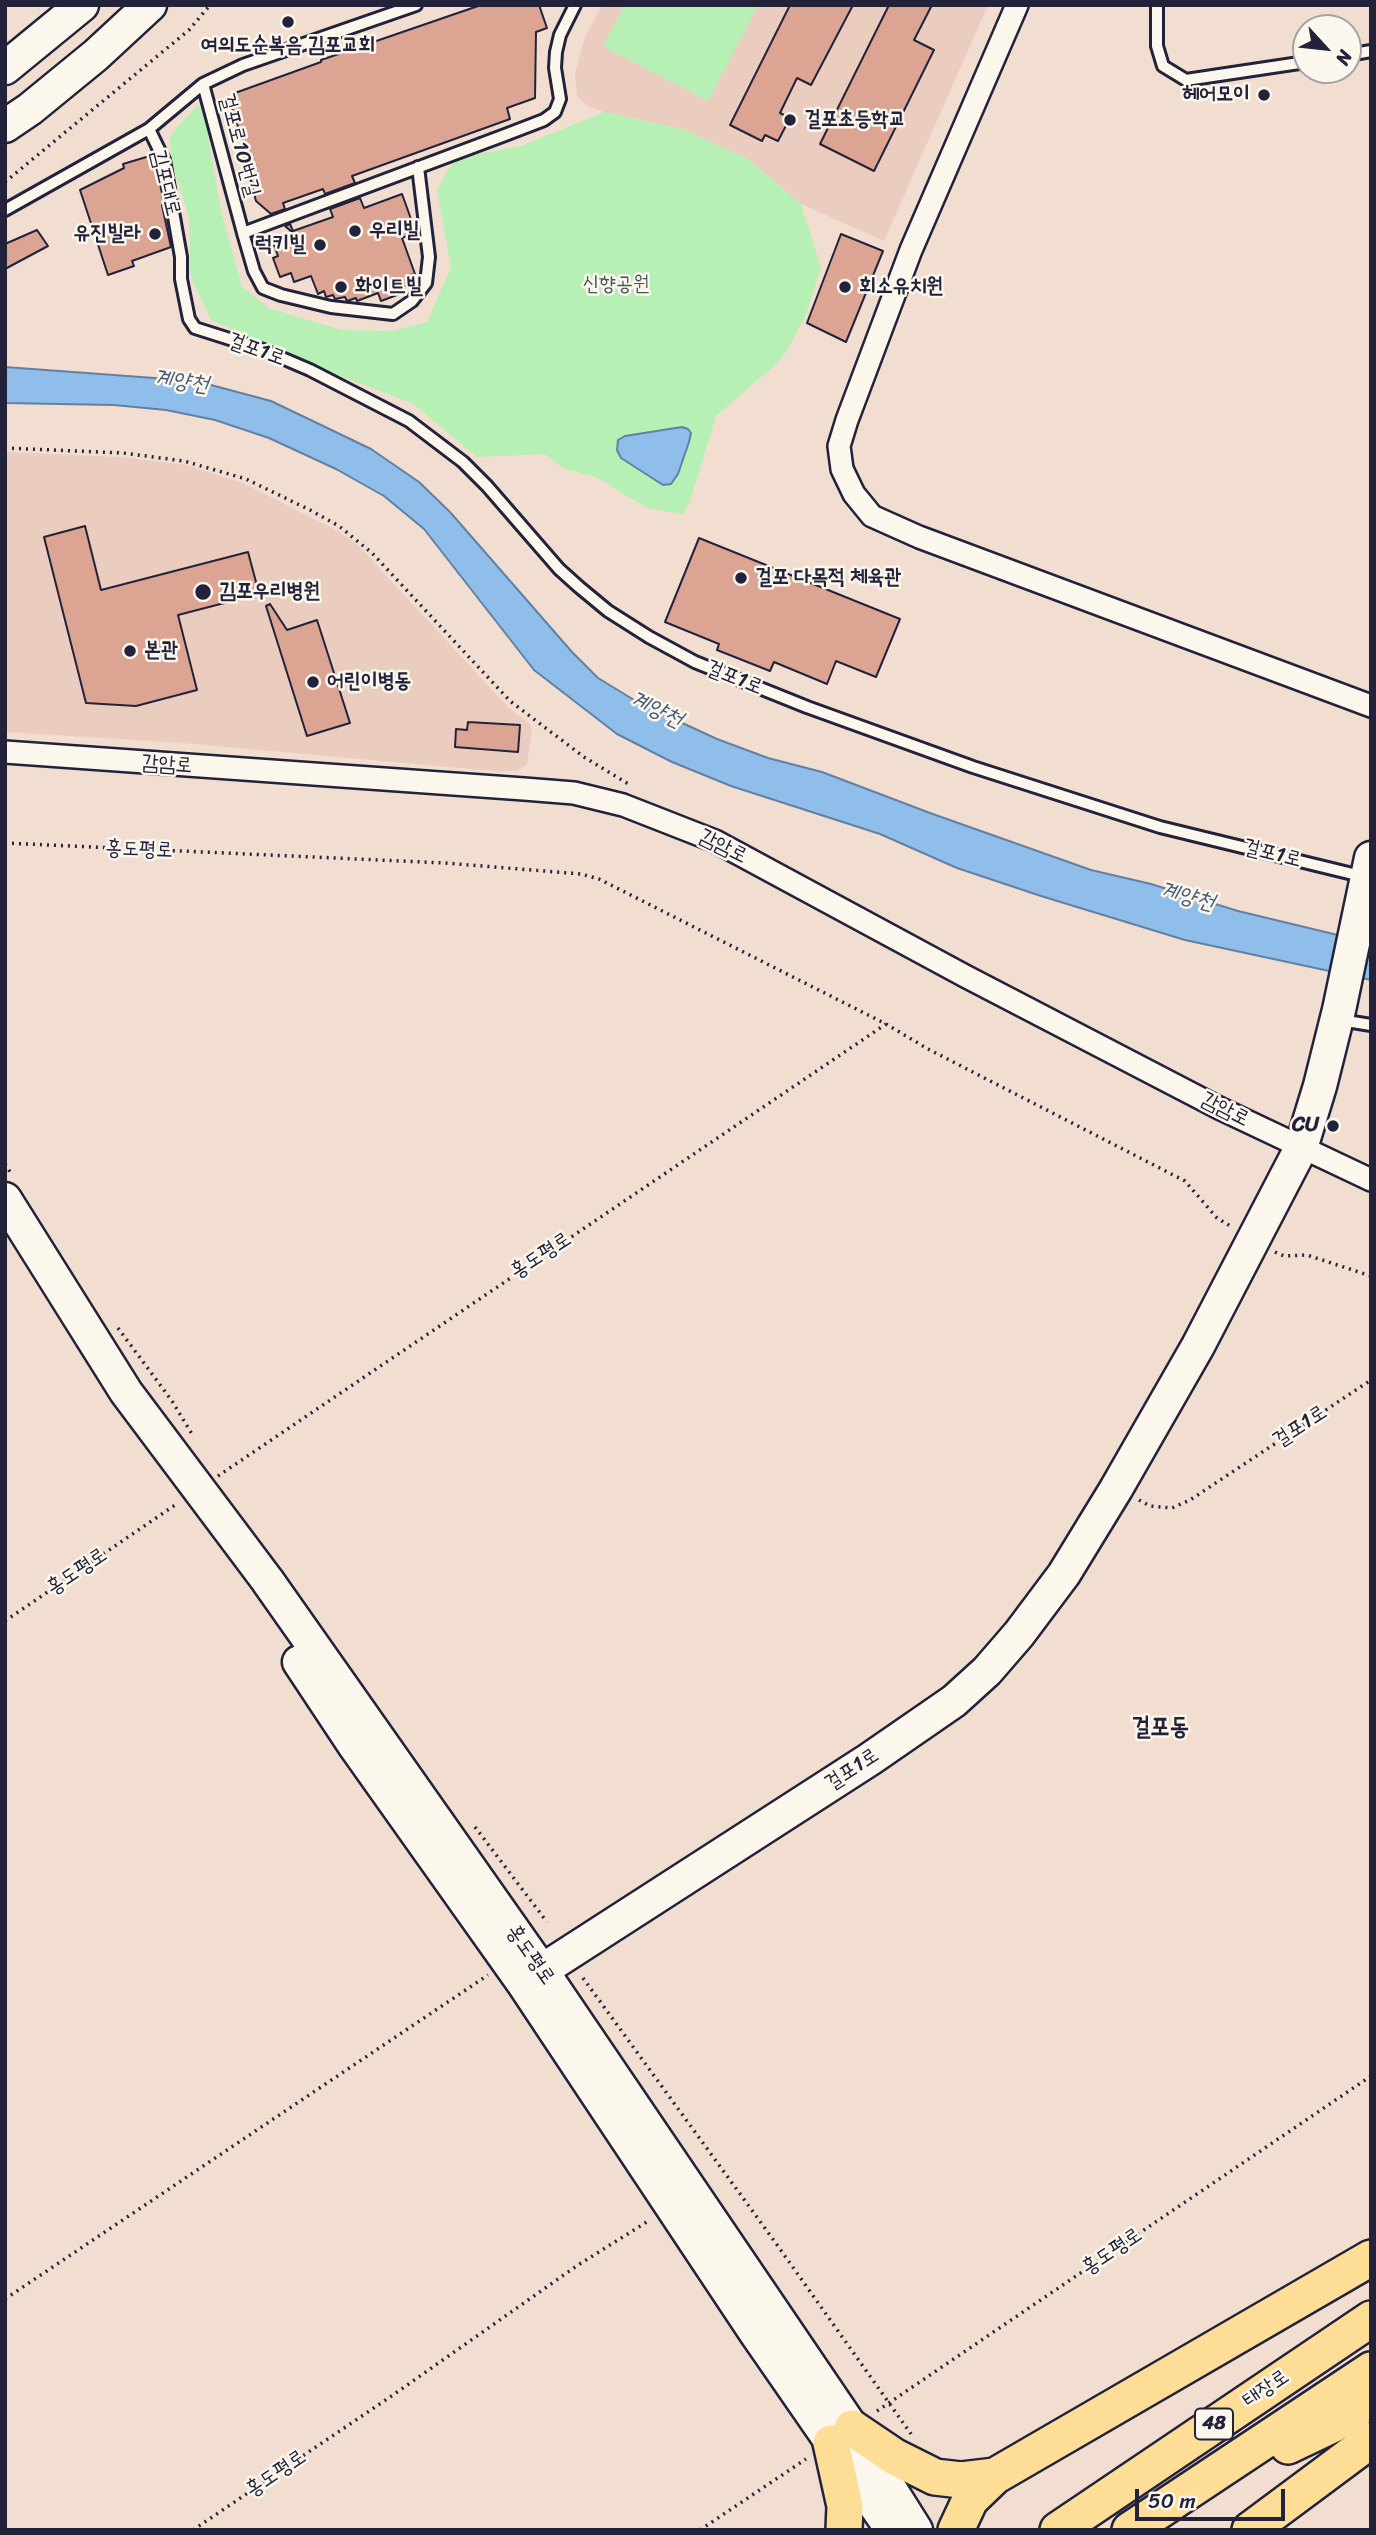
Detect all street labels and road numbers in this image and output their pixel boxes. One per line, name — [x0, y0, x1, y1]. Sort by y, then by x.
street label: 걸포로10번길 — [213, 90, 265, 200]
street label: 김포대로 — [145, 147, 185, 219]
street label: 걸포1로 — [224, 328, 288, 372]
street label: 걸포1로 — [702, 655, 766, 701]
street label: 감암로 — [141, 751, 193, 779]
street label: 감암로 — [695, 825, 751, 869]
street label: 걸포1로 — [1240, 835, 1304, 873]
street label: 홍도평로 — [105, 836, 173, 864]
street label: 감암로 — [1197, 1087, 1253, 1133]
street label: 홍도평로 — [506, 1227, 576, 1285]
street label: 걸포1로 — [1268, 1400, 1332, 1454]
street label: 홍도평로 — [42, 1543, 112, 1601]
street label: 걸포1로 — [820, 1743, 884, 1797]
street label: 홍도평로 — [500, 1920, 560, 1990]
street label: 홍도평로 — [1077, 2223, 1147, 2281]
street label: 태장로 — [1238, 2364, 1294, 2414]
road number: 48 — [1195, 2408, 1233, 2440]
street label: 홍도평로 — [241, 2445, 311, 2503]

